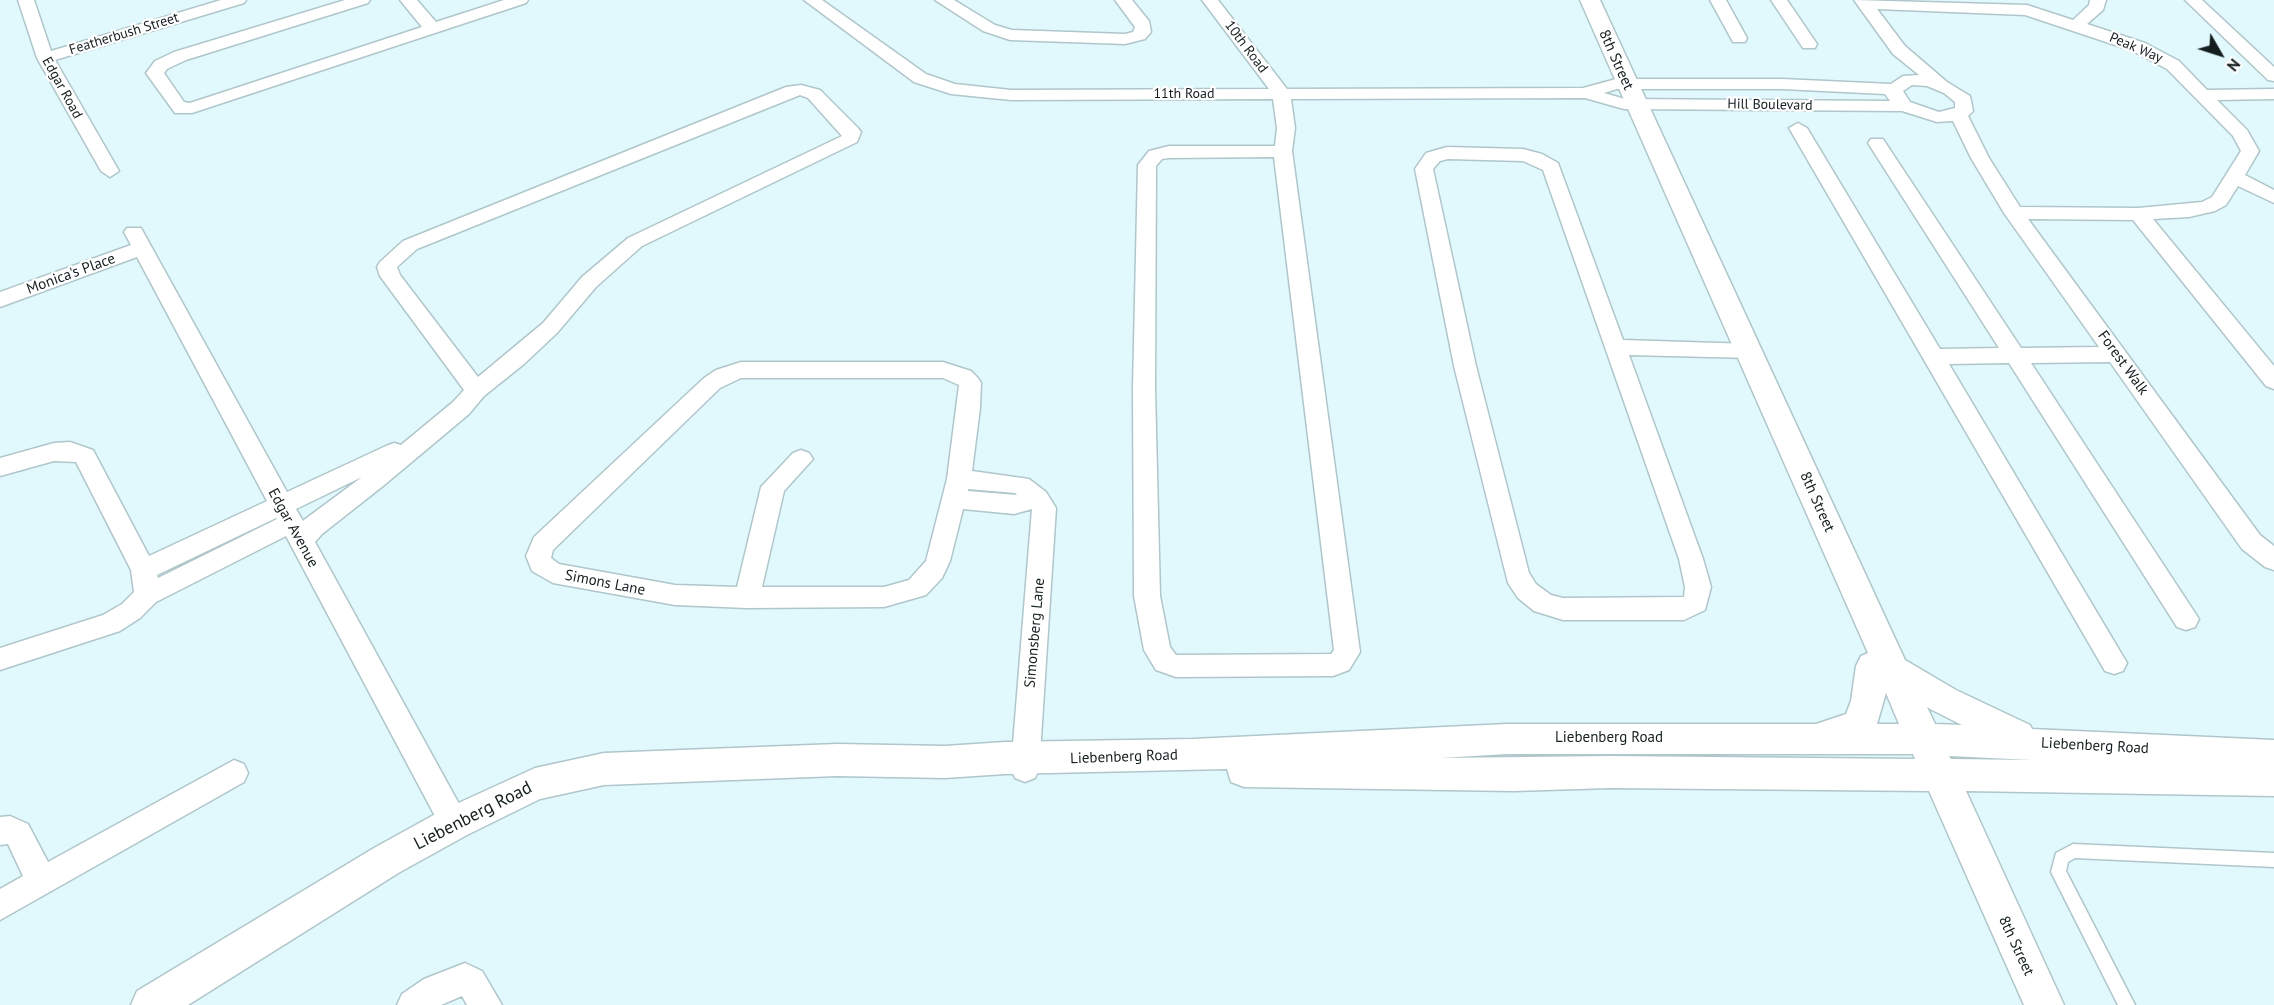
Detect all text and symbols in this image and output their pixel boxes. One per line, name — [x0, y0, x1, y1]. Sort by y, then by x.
street label: Featherbush Street — [67, 9, 181, 59]
street label: 10th Road — [1221, 18, 1271, 76]
north arrow — [2190, 24, 2250, 84]
street label: 8th Street — [1595, 27, 1637, 93]
street label: Peak Way — [2107, 29, 2165, 67]
street label: Edgar Road — [38, 54, 86, 122]
text: N — [2223, 55, 2245, 76]
street label: 11th Road — [1153, 86, 1215, 102]
street label: Hill Boulevard — [1727, 96, 1813, 114]
street label: Monica's Place — [24, 250, 118, 298]
street label: Forest Walk — [2094, 327, 2152, 399]
street label: 8th Street — [1796, 469, 1838, 535]
street label: Edgar Avenue — [264, 485, 322, 571]
street label: Simons Lane — [563, 566, 647, 600]
street label: Simonsberg Lane — [1021, 577, 1049, 689]
street label: Liebenberg Road — [1555, 729, 1663, 747]
street label: Liebenberg Road — [2041, 734, 2149, 758]
street label: Liebenberg Road — [1070, 746, 1178, 768]
street label: Liebenberg Road — [410, 777, 536, 855]
street label: 8th Street — [1994, 913, 2038, 979]

